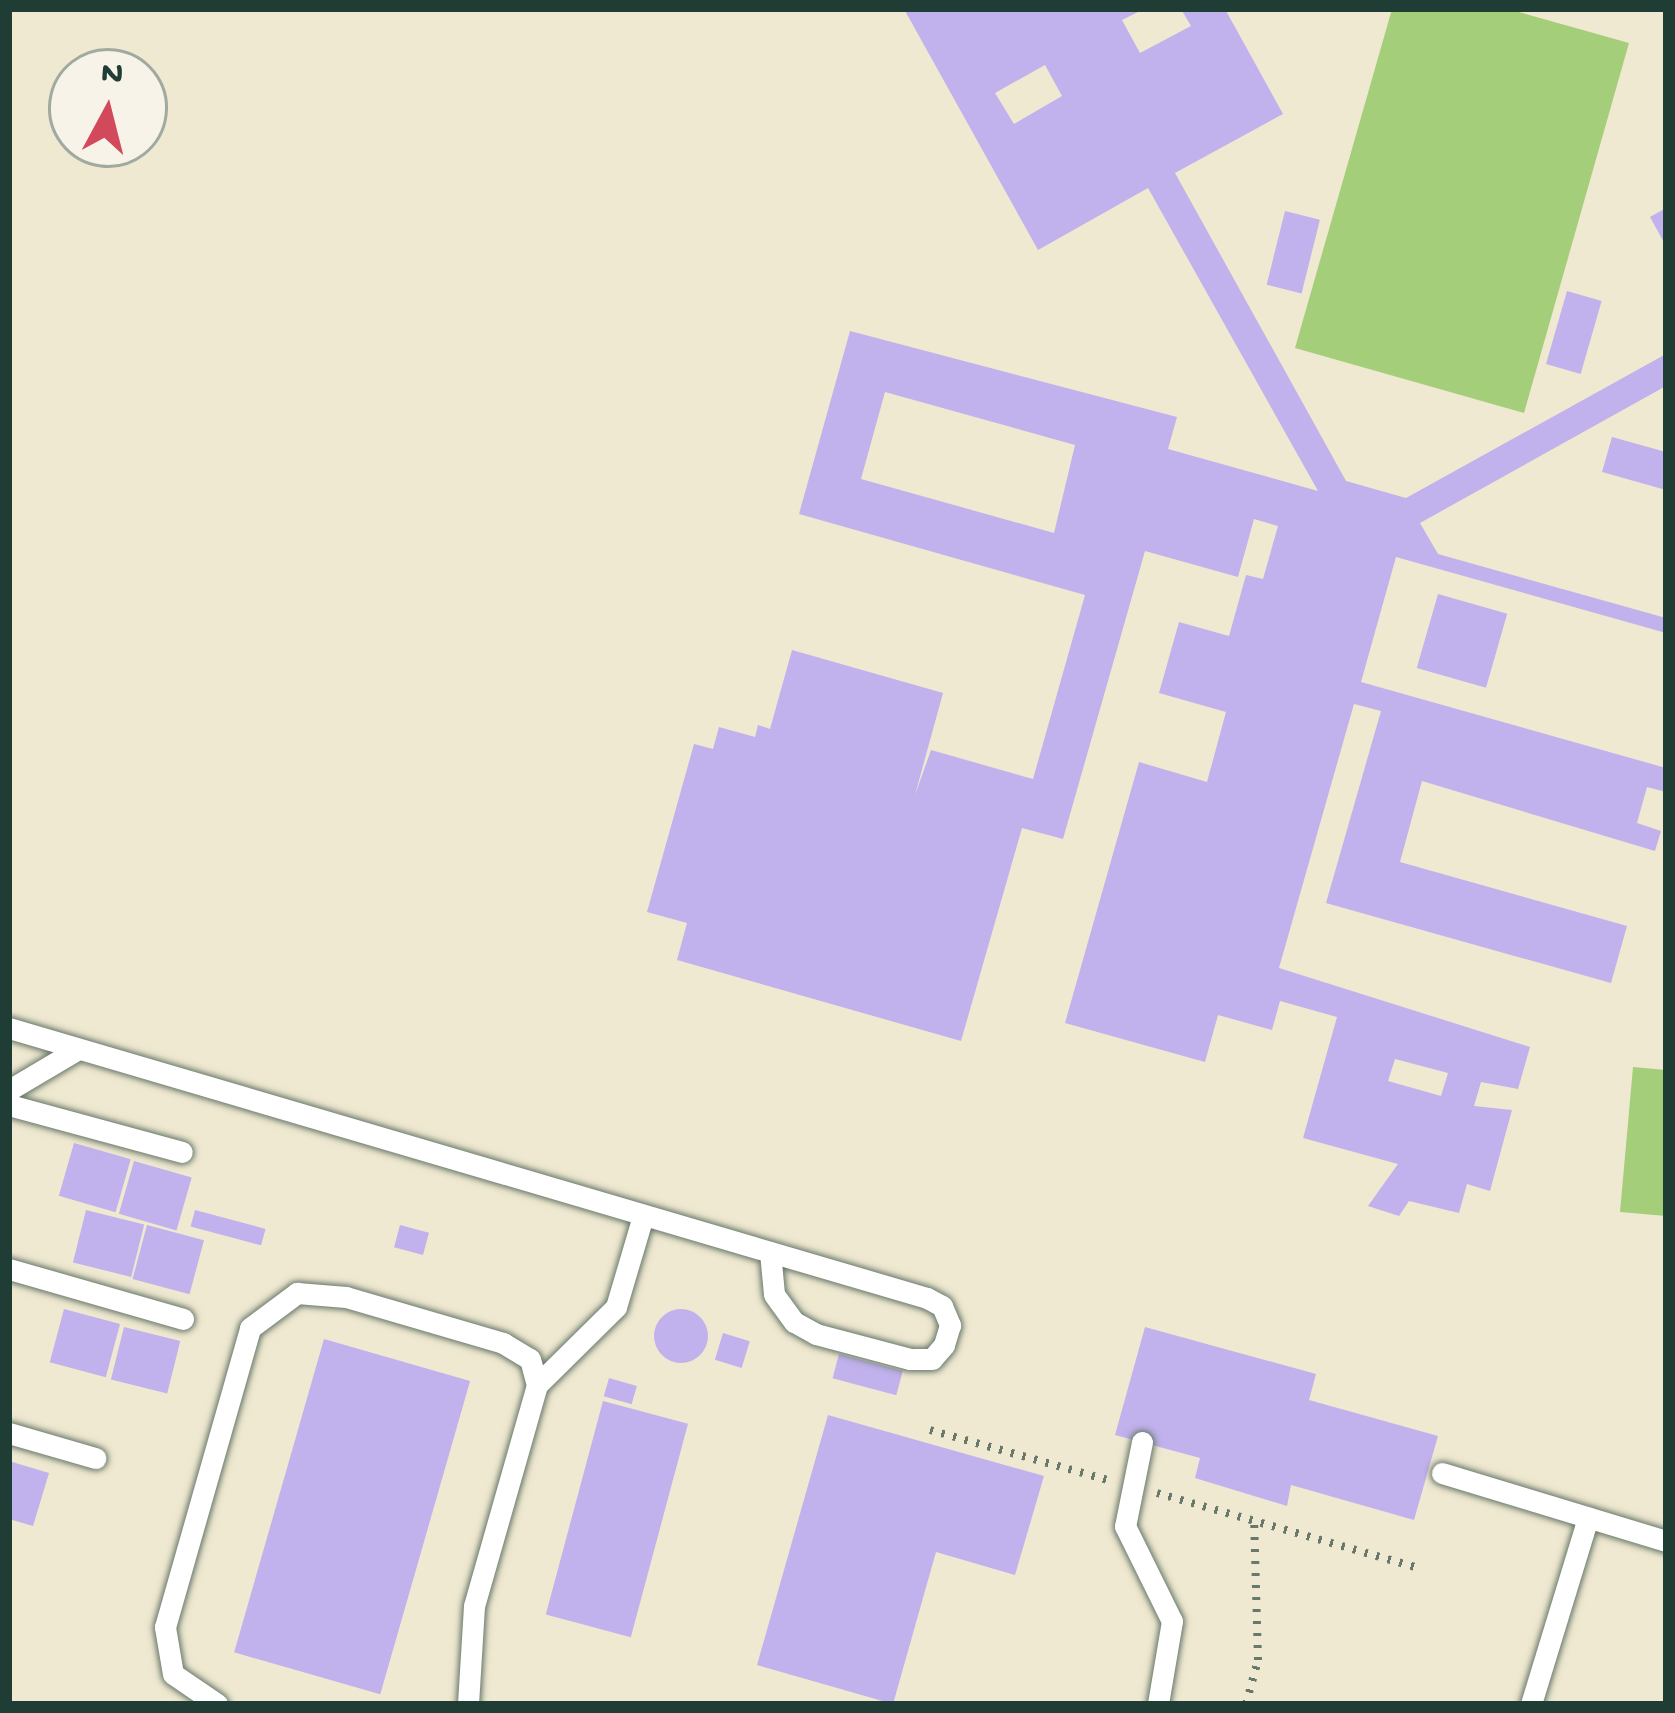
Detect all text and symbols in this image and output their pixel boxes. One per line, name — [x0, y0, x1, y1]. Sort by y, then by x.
north arrow — [48, 48, 168, 168]
text: N — [99, 55, 125, 95]

